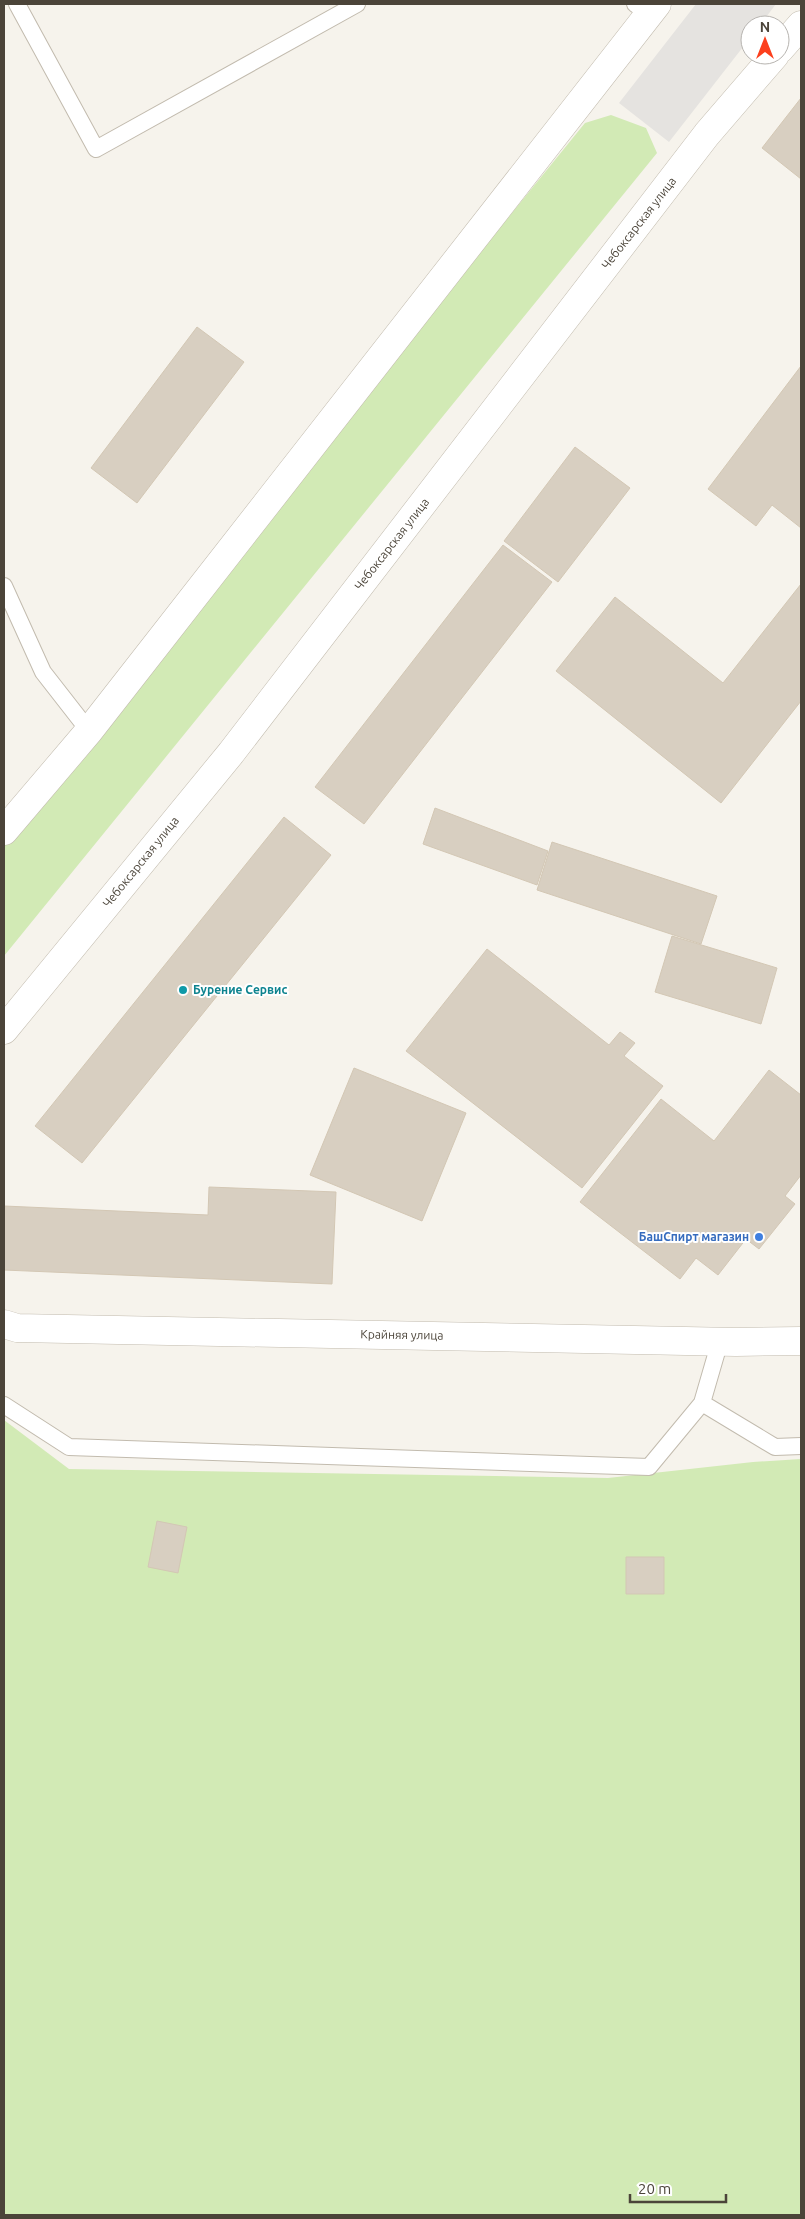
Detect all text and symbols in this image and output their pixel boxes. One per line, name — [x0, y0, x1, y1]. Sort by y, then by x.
north arrow — [740, 15, 790, 65]
text: N — [760, 19, 770, 35]
street label: Чебоксарская улица — [599, 174, 678, 271]
street label: Чебоксарская улица — [352, 495, 431, 592]
street label: Чебоксарская улица — [100, 814, 181, 910]
place label: Бурение Сервис — [193, 983, 287, 996]
marker: Бурение Сервис — [177, 984, 189, 996]
place label: БашСпирт магазин — [639, 1230, 749, 1243]
marker: БашСпирт магазин — [753, 1231, 765, 1243]
street label: Крайняя улица — [360, 1327, 444, 1342]
scale bar — [630, 2172, 726, 2204]
text: 20 m — [638, 2180, 671, 2197]

